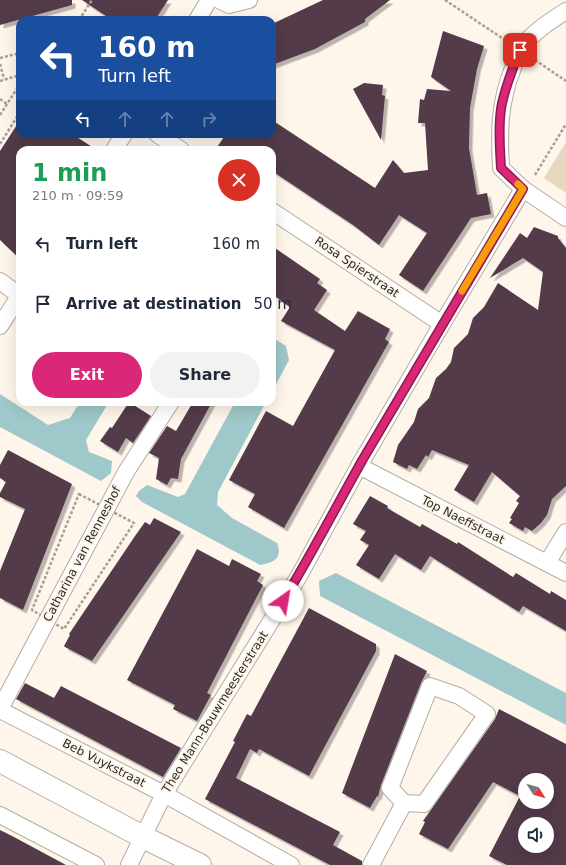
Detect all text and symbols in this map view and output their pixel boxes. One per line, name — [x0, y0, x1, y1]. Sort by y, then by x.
text: 160 m — [98, 31, 195, 64]
icon: left — [32, 32, 84, 84]
pin — [503, 33, 537, 67]
icon: arrive — [509, 39, 531, 61]
text: Turn left — [98, 65, 171, 86]
icon: left — [72, 108, 94, 130]
icon: ahead — [114, 108, 136, 130]
icon: ahead — [156, 108, 178, 130]
icon: right — [198, 108, 220, 130]
text: 1 min — [32, 159, 107, 187]
button: close — [218, 159, 260, 201]
text: 210 m · 09:59 — [32, 188, 123, 203]
icon: left — [32, 233, 54, 255]
street label: Rosa Spierstraat — [312, 234, 402, 301]
text: Turn left — [66, 235, 138, 253]
text: 160 m — [212, 235, 260, 253]
icon: arrive — [32, 293, 54, 315]
text: Arrive at destination — [66, 295, 241, 313]
text: 50 m — [253, 295, 292, 313]
button: Exit — [32, 352, 142, 398]
button: Share — [150, 352, 260, 398]
street label: Catharina van Renneshof — [40, 483, 124, 624]
street label: Top Naeffstraat — [418, 493, 507, 547]
position arrow — [262, 580, 304, 622]
street label: Theo Mann-Bouwmeesterstraat — [159, 628, 271, 796]
street label: Beb Vuykstraat — [60, 736, 148, 790]
north arrow — [518, 773, 554, 809]
map controls — [518, 773, 554, 853]
button: sound — [518, 817, 554, 853]

